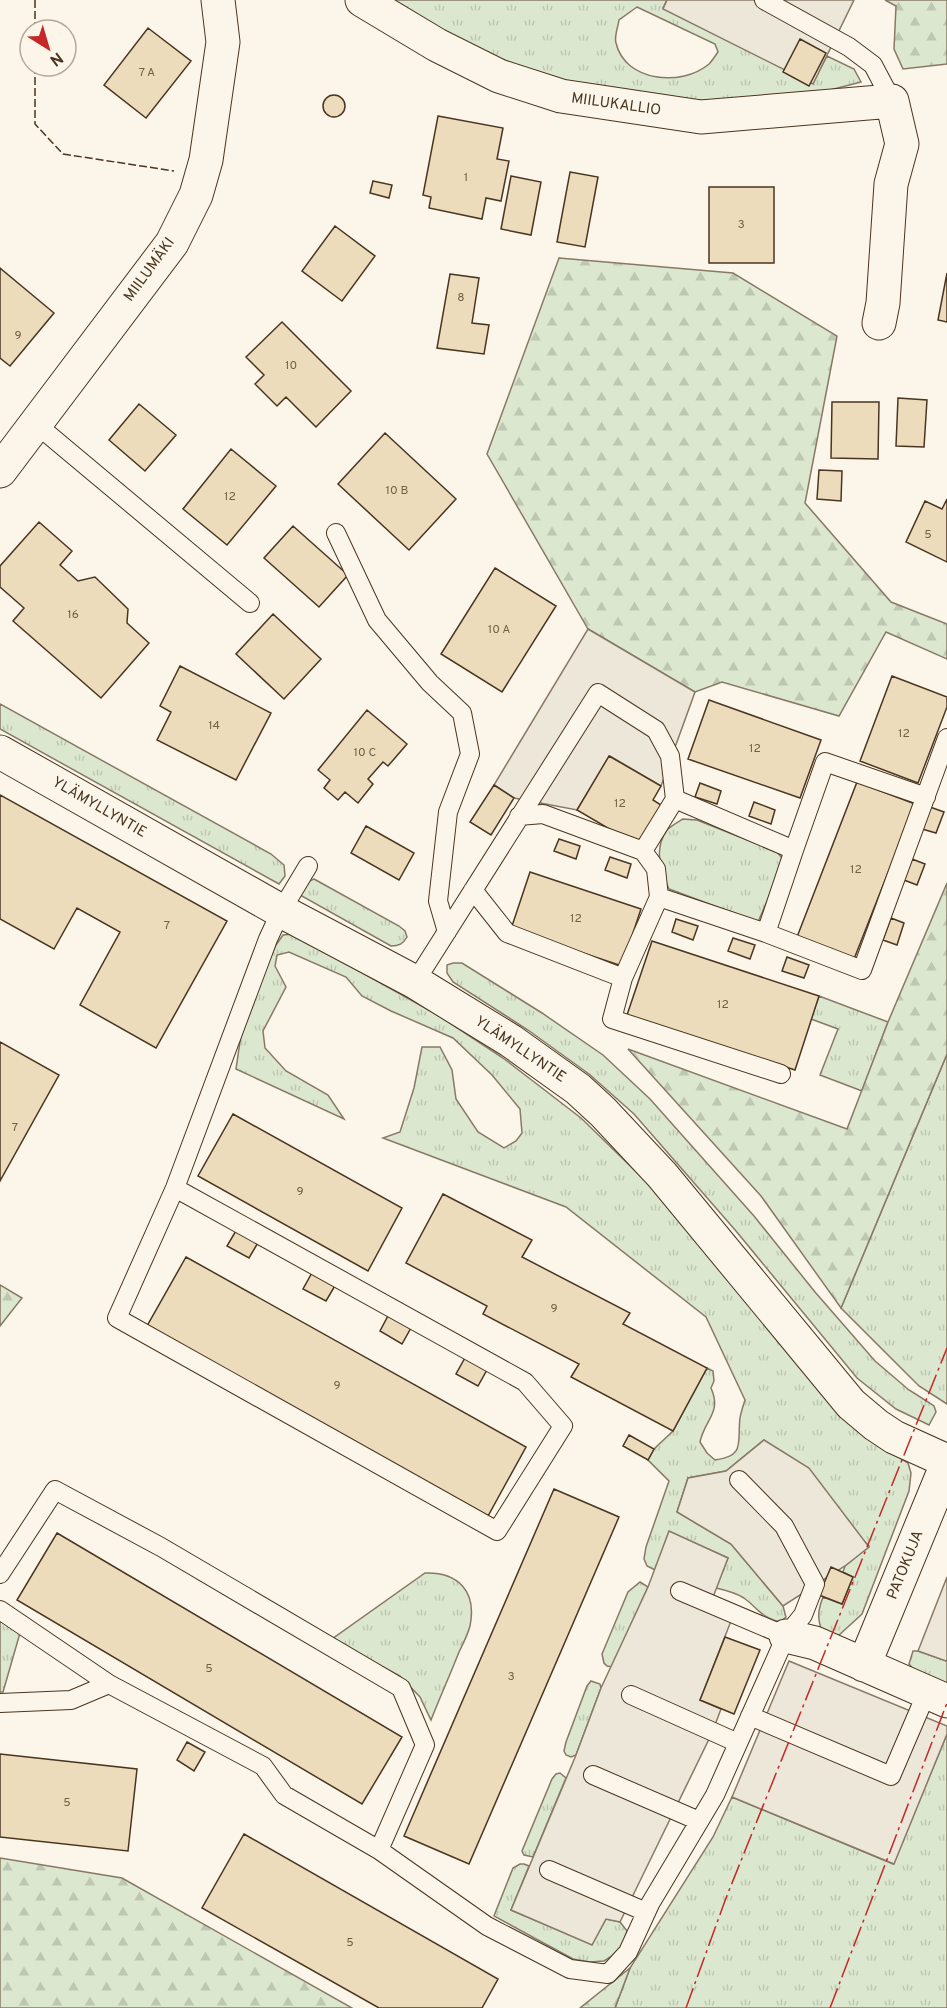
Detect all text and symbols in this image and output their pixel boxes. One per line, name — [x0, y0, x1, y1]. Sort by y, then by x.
north arrow — [18, 18, 78, 78]
text: N — [45, 47, 66, 70]
house number: 7 A — [139, 65, 155, 81]
street label: MIILUKALLIO — [570, 89, 662, 121]
house number: 1 — [464, 170, 468, 186]
house number: 3 — [737, 217, 745, 233]
street label: MIILUMÄKI — [120, 234, 180, 306]
house number: 8 — [457, 290, 465, 306]
house number: 9 — [14, 328, 22, 344]
house number: 10 — [285, 358, 297, 374]
house number: 10 B — [386, 483, 409, 499]
house number: 12 — [224, 489, 236, 505]
house number: 5 — [924, 527, 932, 543]
house number: 16 — [67, 607, 79, 623]
house number: 10 A — [488, 622, 510, 638]
house number: 14 — [208, 718, 220, 734]
house number: 12 — [898, 726, 910, 742]
house number: 12 — [749, 741, 761, 757]
house number: 10 C — [354, 745, 377, 761]
street label: YLÄMYLLYNTIE — [48, 772, 150, 843]
house number: 12 — [614, 796, 626, 812]
house number: 12 — [850, 862, 862, 878]
house number: 12 — [570, 911, 582, 927]
house number: 7 — [164, 918, 170, 934]
house number: 12 — [717, 997, 729, 1013]
street label: YLÄMYLLYNTIE — [471, 1012, 570, 1088]
house number: 7 — [12, 1120, 18, 1136]
house number: 9 — [296, 1184, 304, 1200]
house number: 9 — [550, 1301, 558, 1317]
house number: 9 — [333, 1378, 341, 1394]
street label: PATOKUJA — [884, 1528, 928, 1602]
house number: 5 — [205, 1661, 213, 1677]
house number: 3 — [507, 1669, 515, 1685]
house number: 5 — [63, 1795, 71, 1811]
house number: 5 — [346, 1935, 354, 1951]

